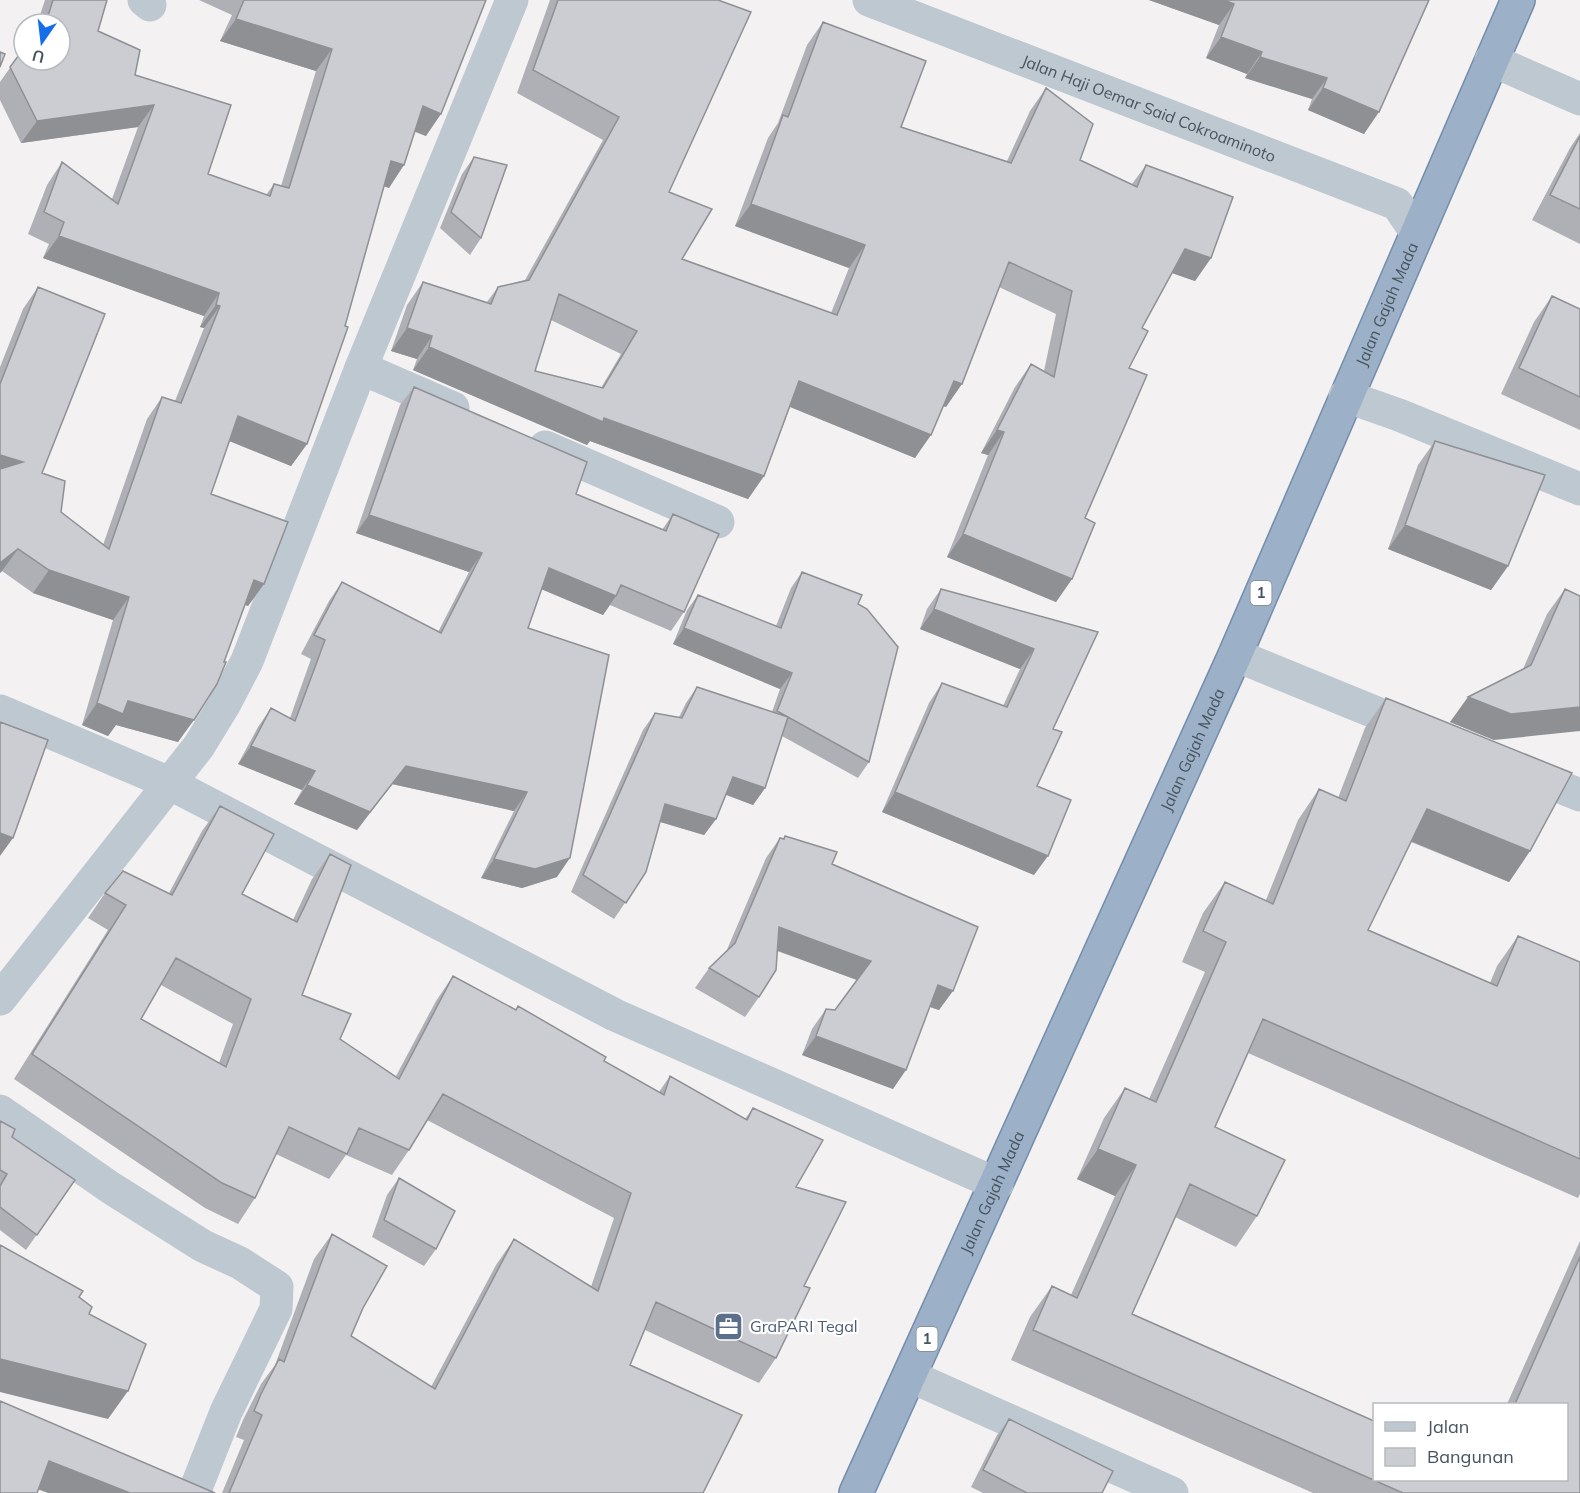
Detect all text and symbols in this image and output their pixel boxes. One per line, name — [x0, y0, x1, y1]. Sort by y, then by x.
north arrow — [12, 12, 72, 72]
text: U — [30, 45, 47, 68]
street label: Jalan Haji Oemar Said Cokroaminoto — [1019, 50, 1279, 166]
street label: Jalan Gajah Mada — [1351, 239, 1422, 369]
road number: 1 — [1250, 581, 1272, 605]
street label: Jalan Gajah Mada — [1156, 685, 1229, 814]
street label: Jalan Gajah Mada — [956, 1128, 1028, 1257]
office icon: GraPARI Tegal — [713, 1310, 745, 1342]
place label: GraPARI Tegal — [750, 1316, 858, 1336]
road number: 1 — [916, 1327, 938, 1351]
legend — [1373, 1403, 1568, 1481]
text: Jalan — [1427, 1415, 1469, 1438]
text: Bangunan — [1427, 1445, 1514, 1468]

